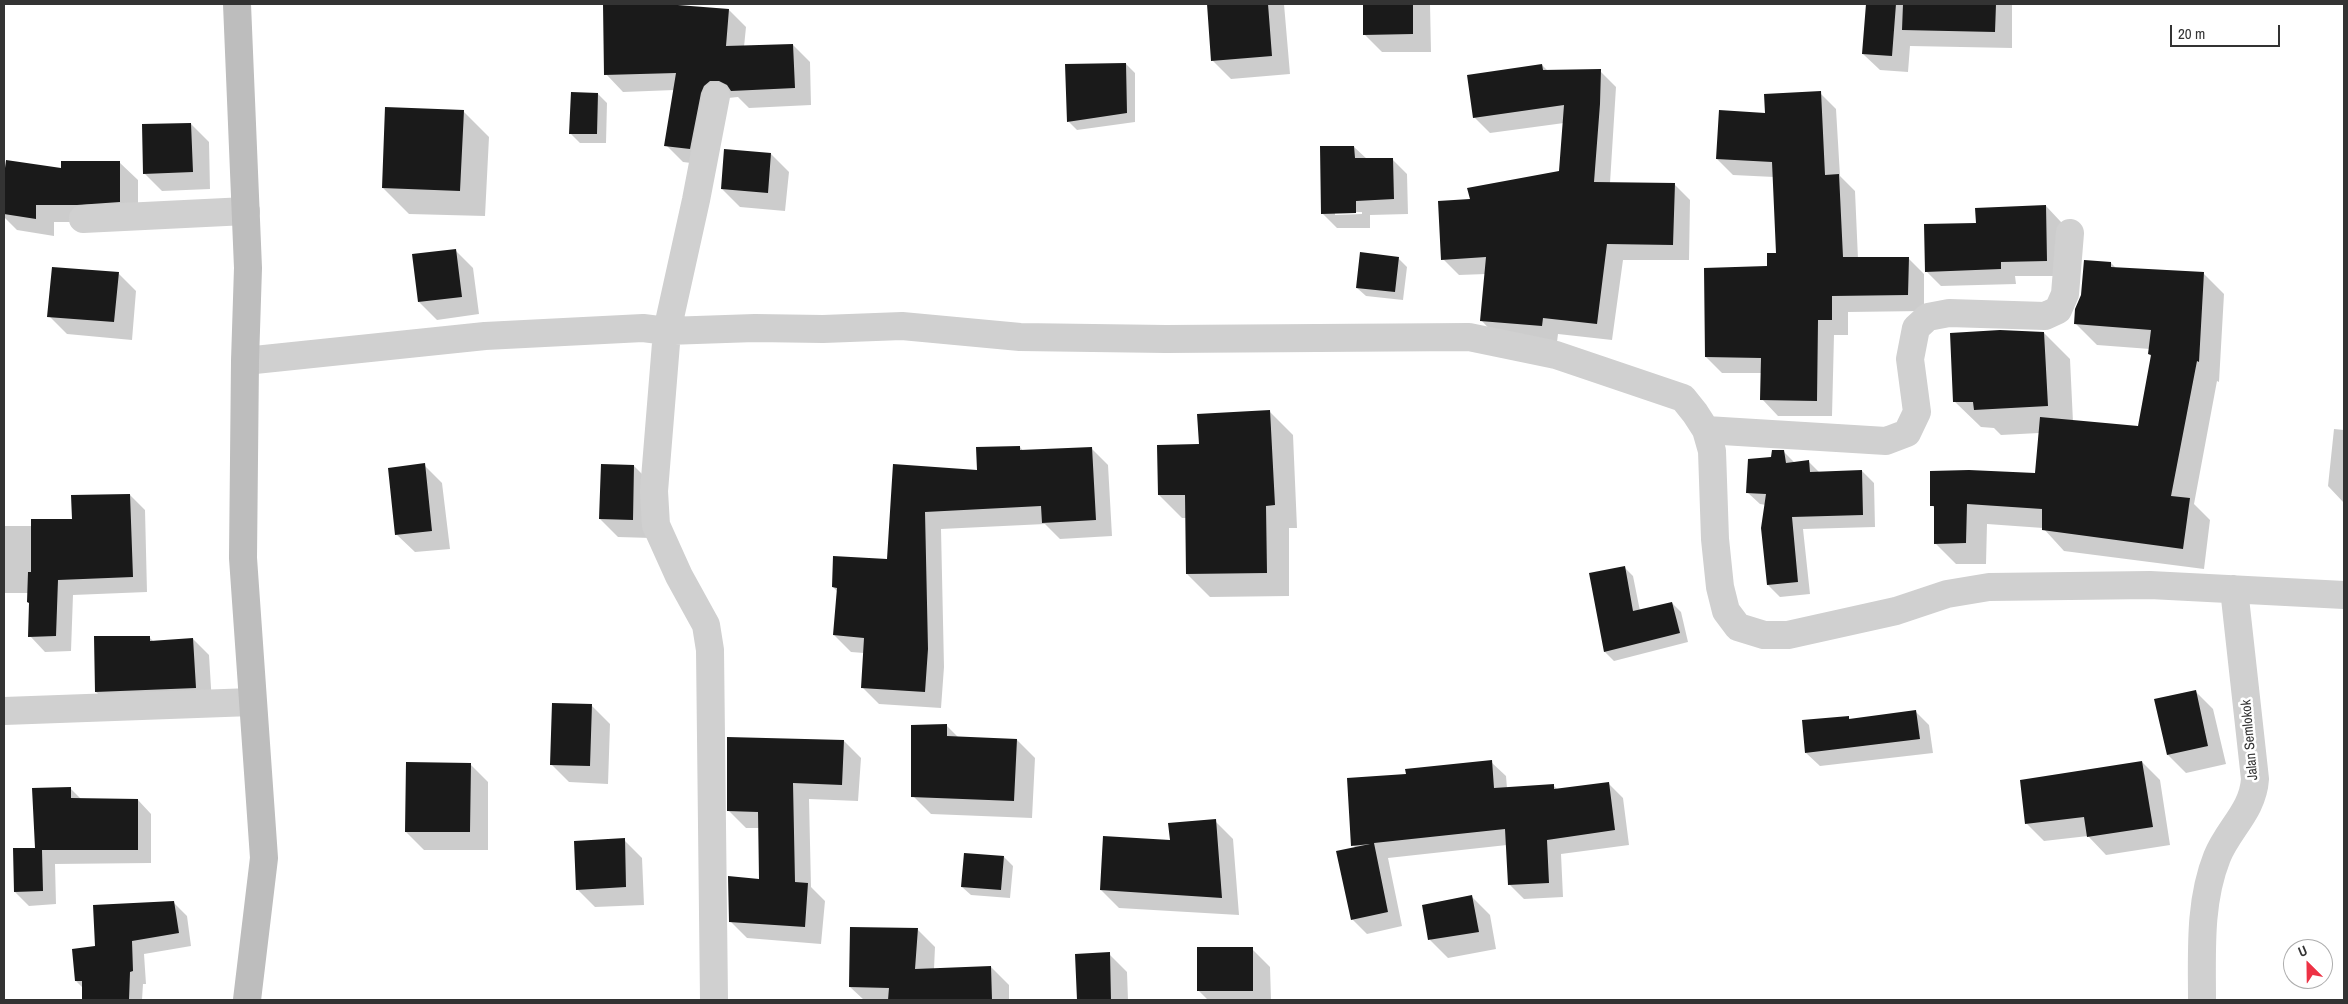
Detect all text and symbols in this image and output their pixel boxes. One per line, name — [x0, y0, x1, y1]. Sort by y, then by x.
scale bar — [2173, 15, 2283, 47]
text: 20 m — [2178, 23, 2205, 44]
street label: Jalan Semlokok — [2238, 699, 2262, 781]
north arrow — [2283, 939, 2333, 989]
text: U — [2295, 941, 2310, 961]

